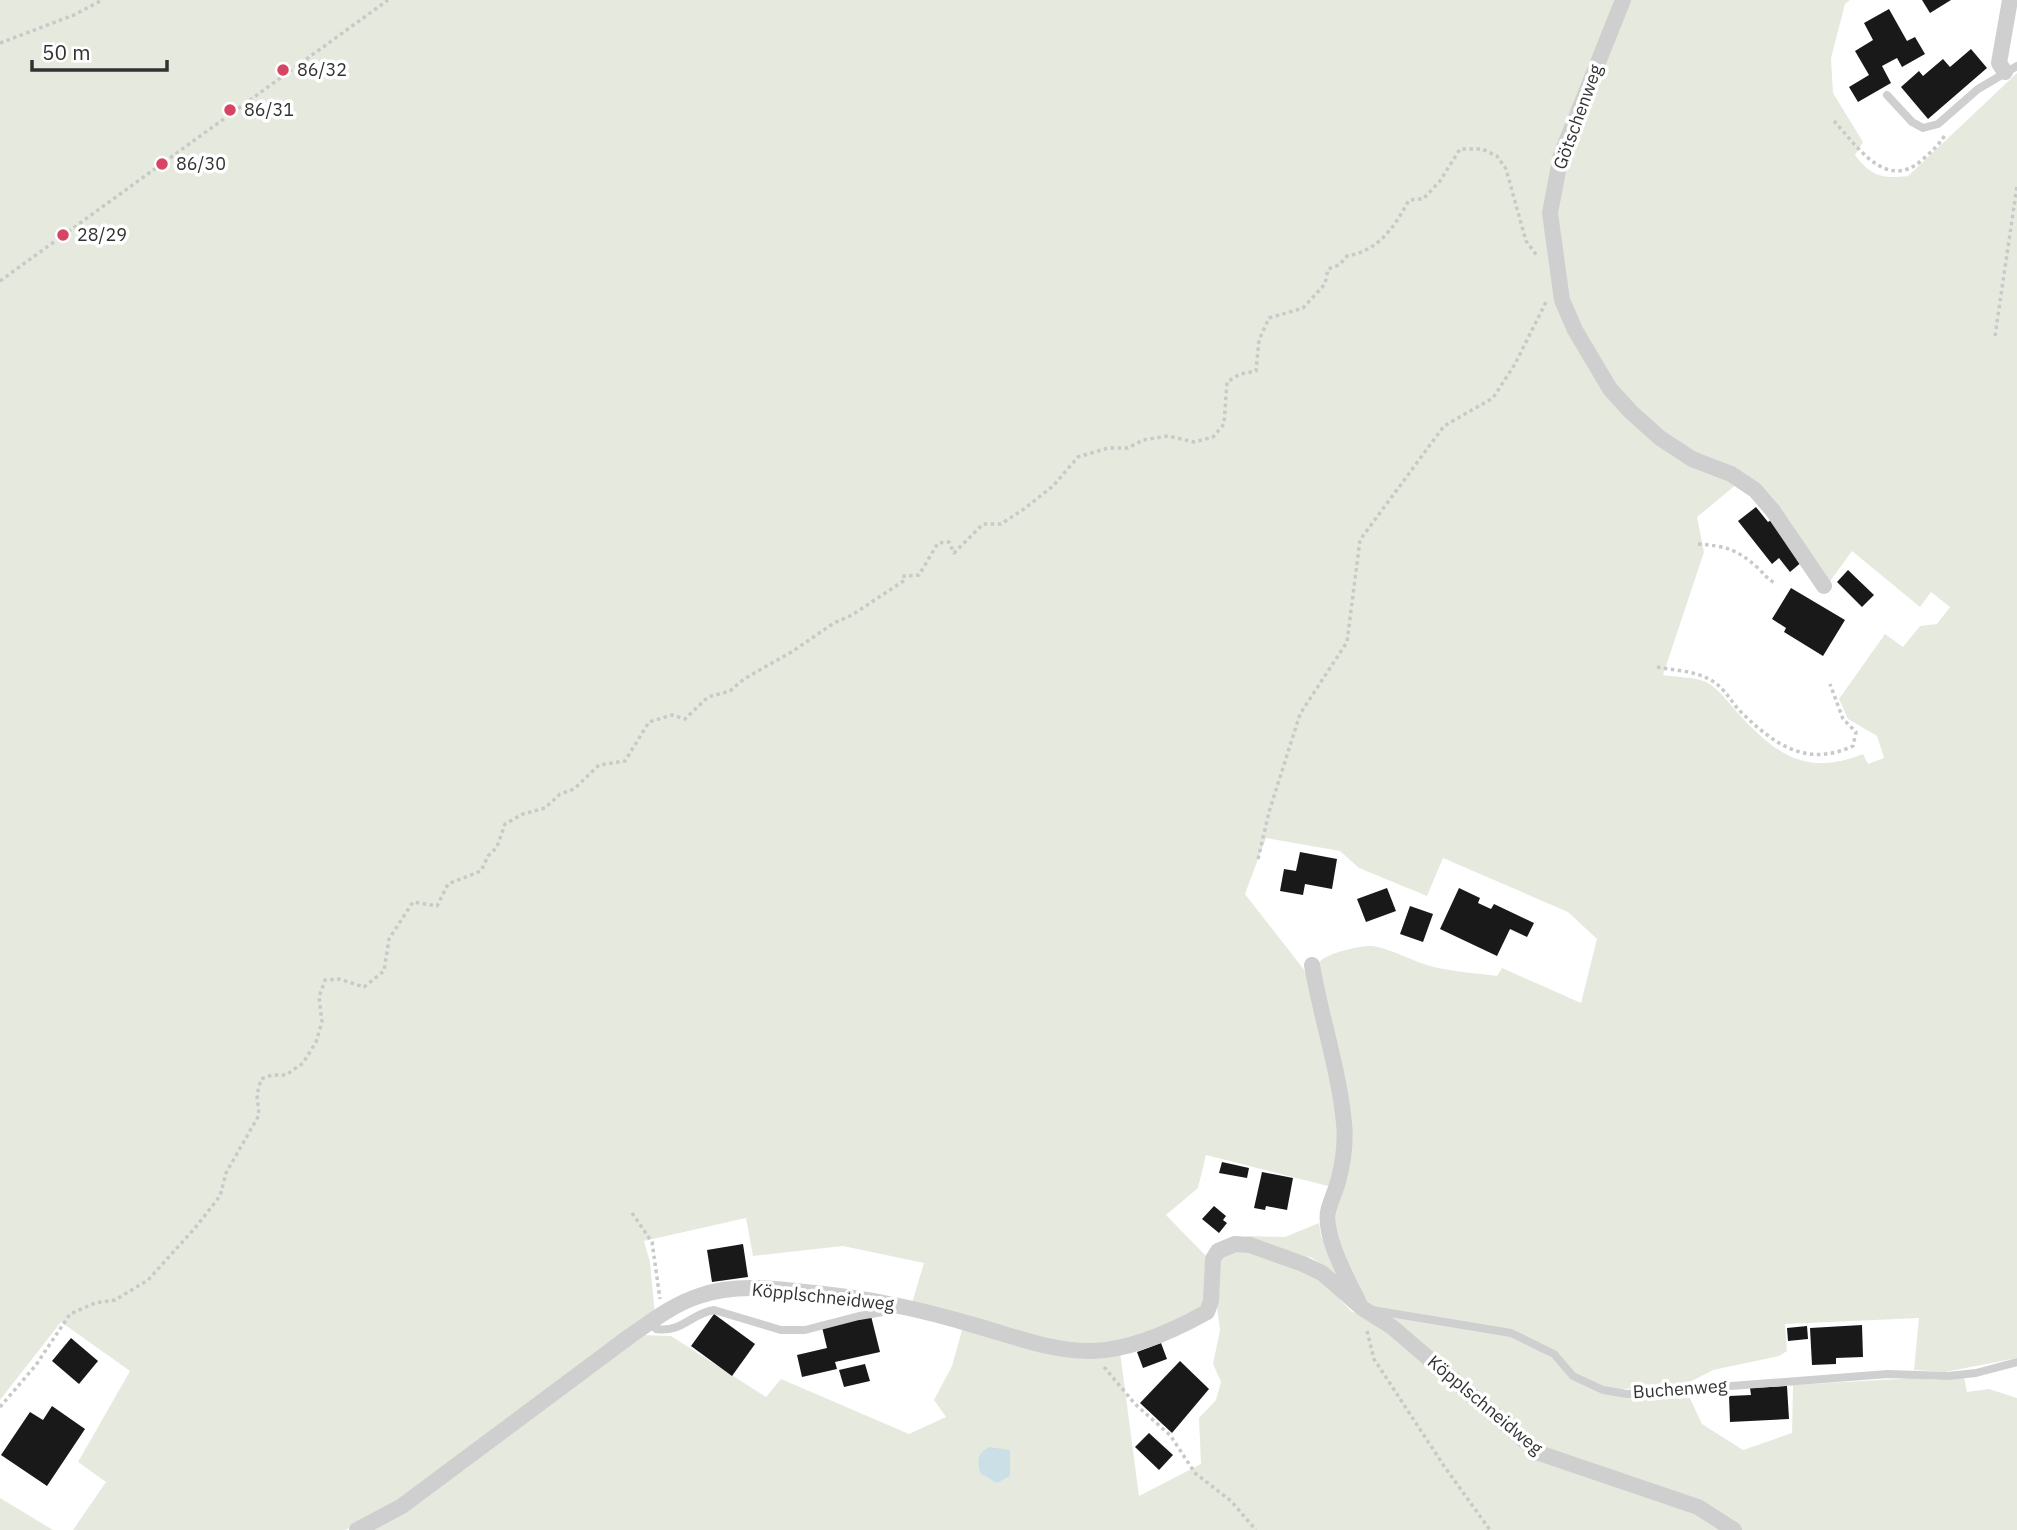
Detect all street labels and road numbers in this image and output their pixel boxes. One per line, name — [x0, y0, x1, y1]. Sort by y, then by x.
street label: Götschenweg — [1548, 61, 1607, 172]
street label: Köpplschneidweg — [751, 1278, 896, 1315]
street label: Köpplschneidweg — [1423, 1350, 1548, 1460]
street label: Buchenweg — [1632, 1374, 1728, 1403]

